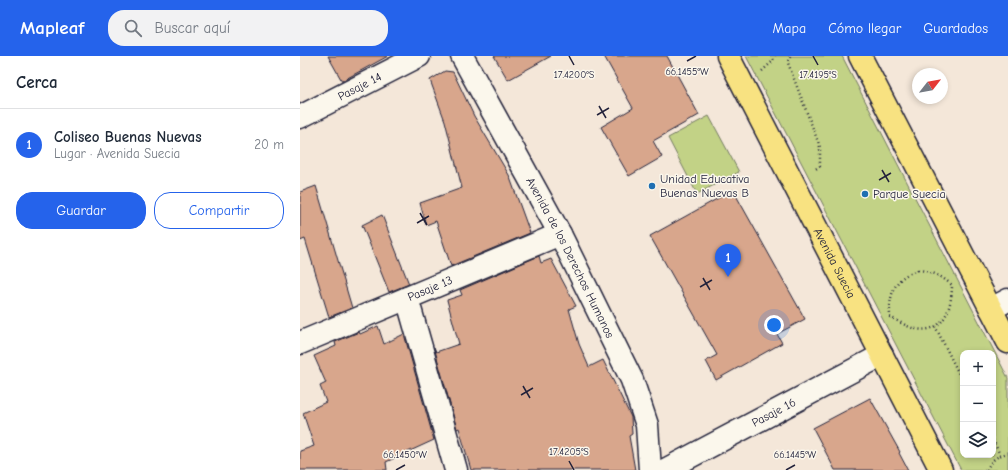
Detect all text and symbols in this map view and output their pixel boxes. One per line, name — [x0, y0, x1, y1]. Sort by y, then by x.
search box — [108, 10, 388, 46]
text: Mapleaf — [20, 17, 84, 39]
icon: search — [122, 17, 144, 39]
text: Buscar aquí — [154, 19, 230, 37]
text: Mapa — [773, 20, 806, 37]
text: Cómo llegar — [828, 20, 901, 37]
text: Guardados — [923, 20, 988, 37]
text: 66.1455°W — [665, 66, 709, 78]
north arrow — [912, 68, 948, 104]
street label: Pasaje 14 — [336, 69, 384, 103]
text: 17.4200°S — [554, 69, 595, 81]
text: 17.4195°S — [799, 69, 837, 81]
text: Cerca — [16, 73, 58, 92]
text: Coliseo Buenas Nuevas — [54, 128, 202, 146]
text: 1 — [26, 137, 32, 152]
text: 20 m — [254, 137, 284, 152]
text: Lugar · Avenida Suecia — [54, 146, 180, 161]
place label: Unidad Educativa Buenas Nuevas B — [660, 172, 749, 200]
street label: Avenida de los Derechos Humanos — [523, 175, 617, 340]
marker: Unidad Educativa Buenas Nuevas B — [647, 181, 657, 191]
place label: Parque Suecia — [873, 187, 946, 201]
marker: Parque Suecia — [860, 189, 870, 199]
button: Guardar — [16, 192, 146, 229]
button: Compartir — [154, 192, 284, 229]
street label: Avenida Suecia — [811, 226, 858, 301]
pin: 1 — [715, 244, 741, 277]
street label: Pasaje 13 — [406, 273, 455, 304]
your location — [764, 315, 784, 335]
map controls — [960, 350, 996, 458]
button: + — [960, 350, 996, 386]
button: − — [960, 386, 996, 422]
street label: Pasaje 16 — [749, 395, 798, 430]
button: layers — [960, 422, 996, 458]
text: 17.4205°S — [549, 446, 589, 458]
text: 66.1450°W — [383, 449, 427, 461]
text: 66.1445°W — [774, 449, 817, 461]

